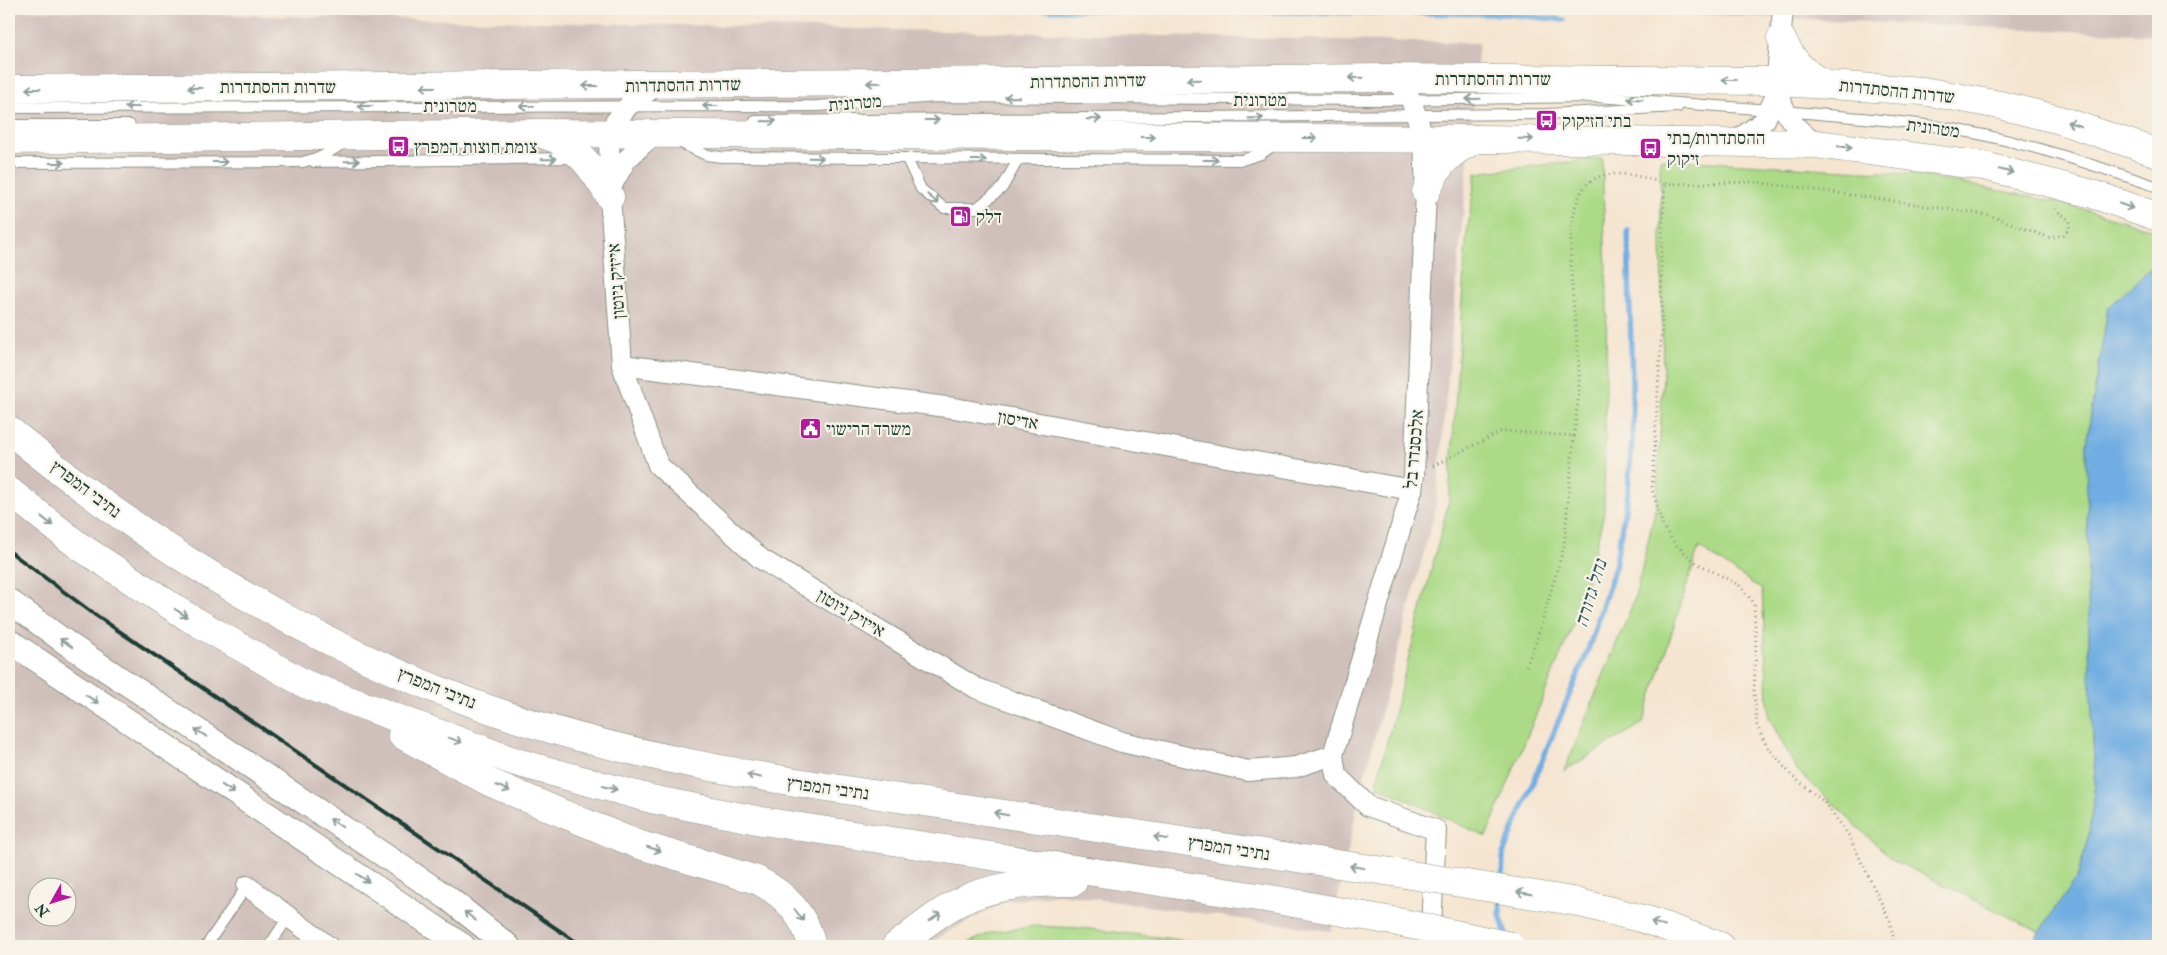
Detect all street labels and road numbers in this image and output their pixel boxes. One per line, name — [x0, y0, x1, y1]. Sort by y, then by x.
street label: שדרות ההסתדרות — [1435, 68, 1551, 91]
street label: שדרות ההסתדרות — [1030, 69, 1146, 94]
street label: שדרות ההסתדרות — [625, 73, 741, 98]
street label: שדרות ההסתדרות — [1838, 74, 1956, 109]
street label: שדרות ההסתדרות — [220, 76, 336, 99]
street label: מטרונית — [1233, 89, 1287, 112]
street label: מטרונית — [827, 90, 883, 117]
street label: מטרונית — [423, 95, 477, 118]
street label: מטרונית — [1905, 113, 1961, 144]
street label: אייזיק ניוטון — [602, 242, 631, 320]
street label: אדיסון — [996, 406, 1040, 435]
street label: אלכסנדר בל — [1400, 408, 1429, 490]
street label: נתיבי המפרץ — [46, 455, 126, 523]
street label: אייזיק ניוטון — [812, 584, 889, 643]
street label: נתיבי המפרץ — [394, 662, 479, 715]
street label: נתיבי המפרץ — [785, 771, 870, 806]
street label: נתיבי המפרץ — [1186, 831, 1272, 866]

